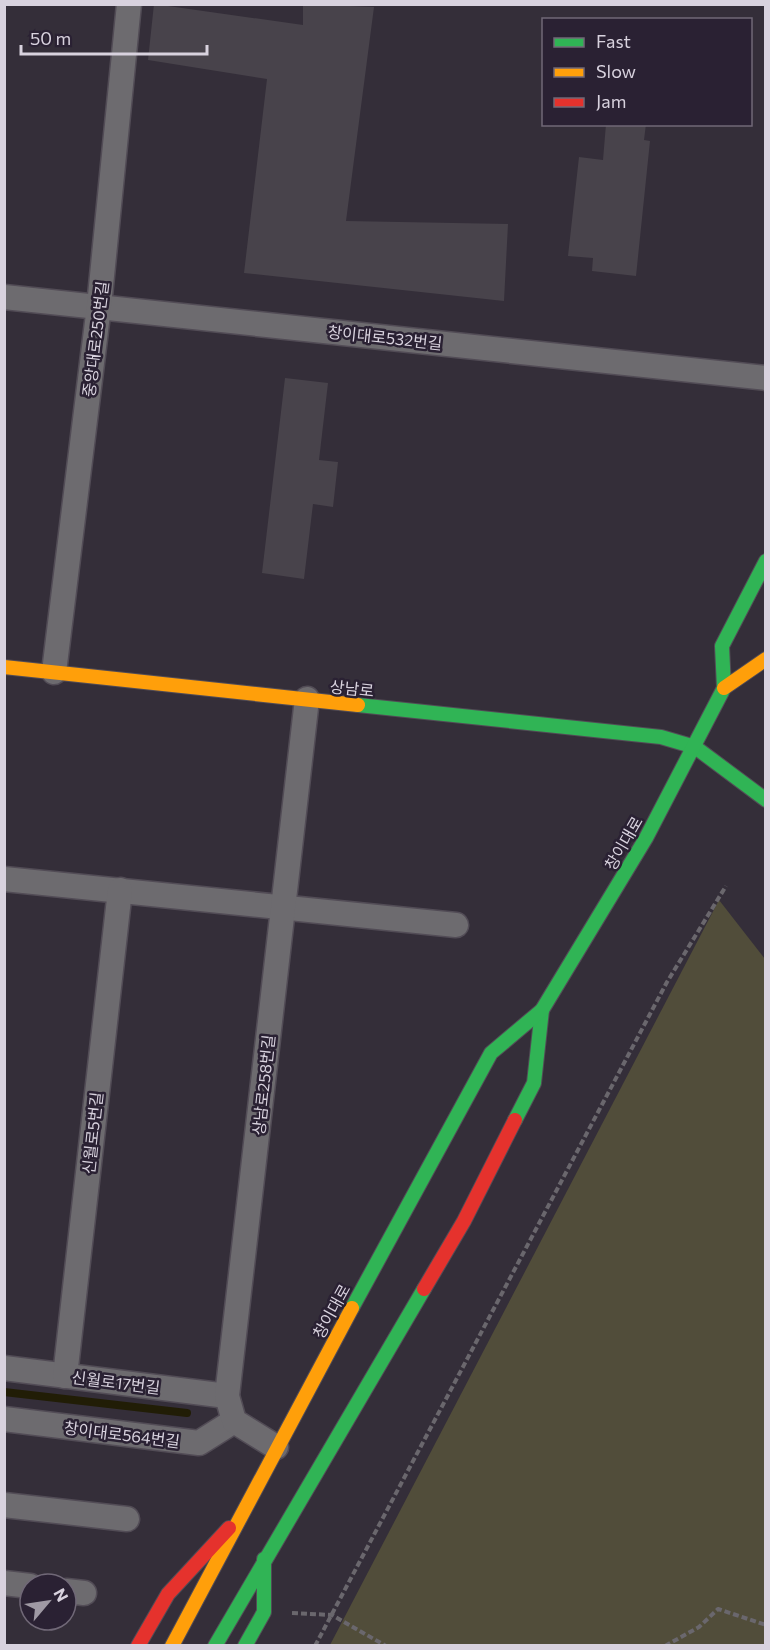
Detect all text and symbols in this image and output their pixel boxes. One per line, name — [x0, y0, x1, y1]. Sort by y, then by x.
scale bar — [21, 18, 207, 56]
legend — [542, 18, 752, 126]
text: 50 m — [30, 27, 71, 49]
text: Fast — [596, 30, 631, 52]
text: Slow — [596, 60, 636, 82]
text: Jam — [596, 90, 626, 112]
street label: 중앙대로250번길 — [78, 280, 112, 398]
street label: 창이대로532번길 — [327, 322, 443, 352]
street label: 상남로 — [329, 676, 375, 700]
street label: 창이대로 — [600, 813, 646, 873]
street label: 상남로258번길 — [248, 1034, 278, 1136]
street label: 신월로5번길 — [78, 1091, 106, 1175]
street label: 창이대로 — [308, 1280, 354, 1341]
street label: 신월로17번길 — [71, 1367, 161, 1397]
street label: 창이대로564번길 — [63, 1417, 181, 1451]
north arrow — [18, 1572, 78, 1632]
text: N — [50, 1585, 73, 1604]

